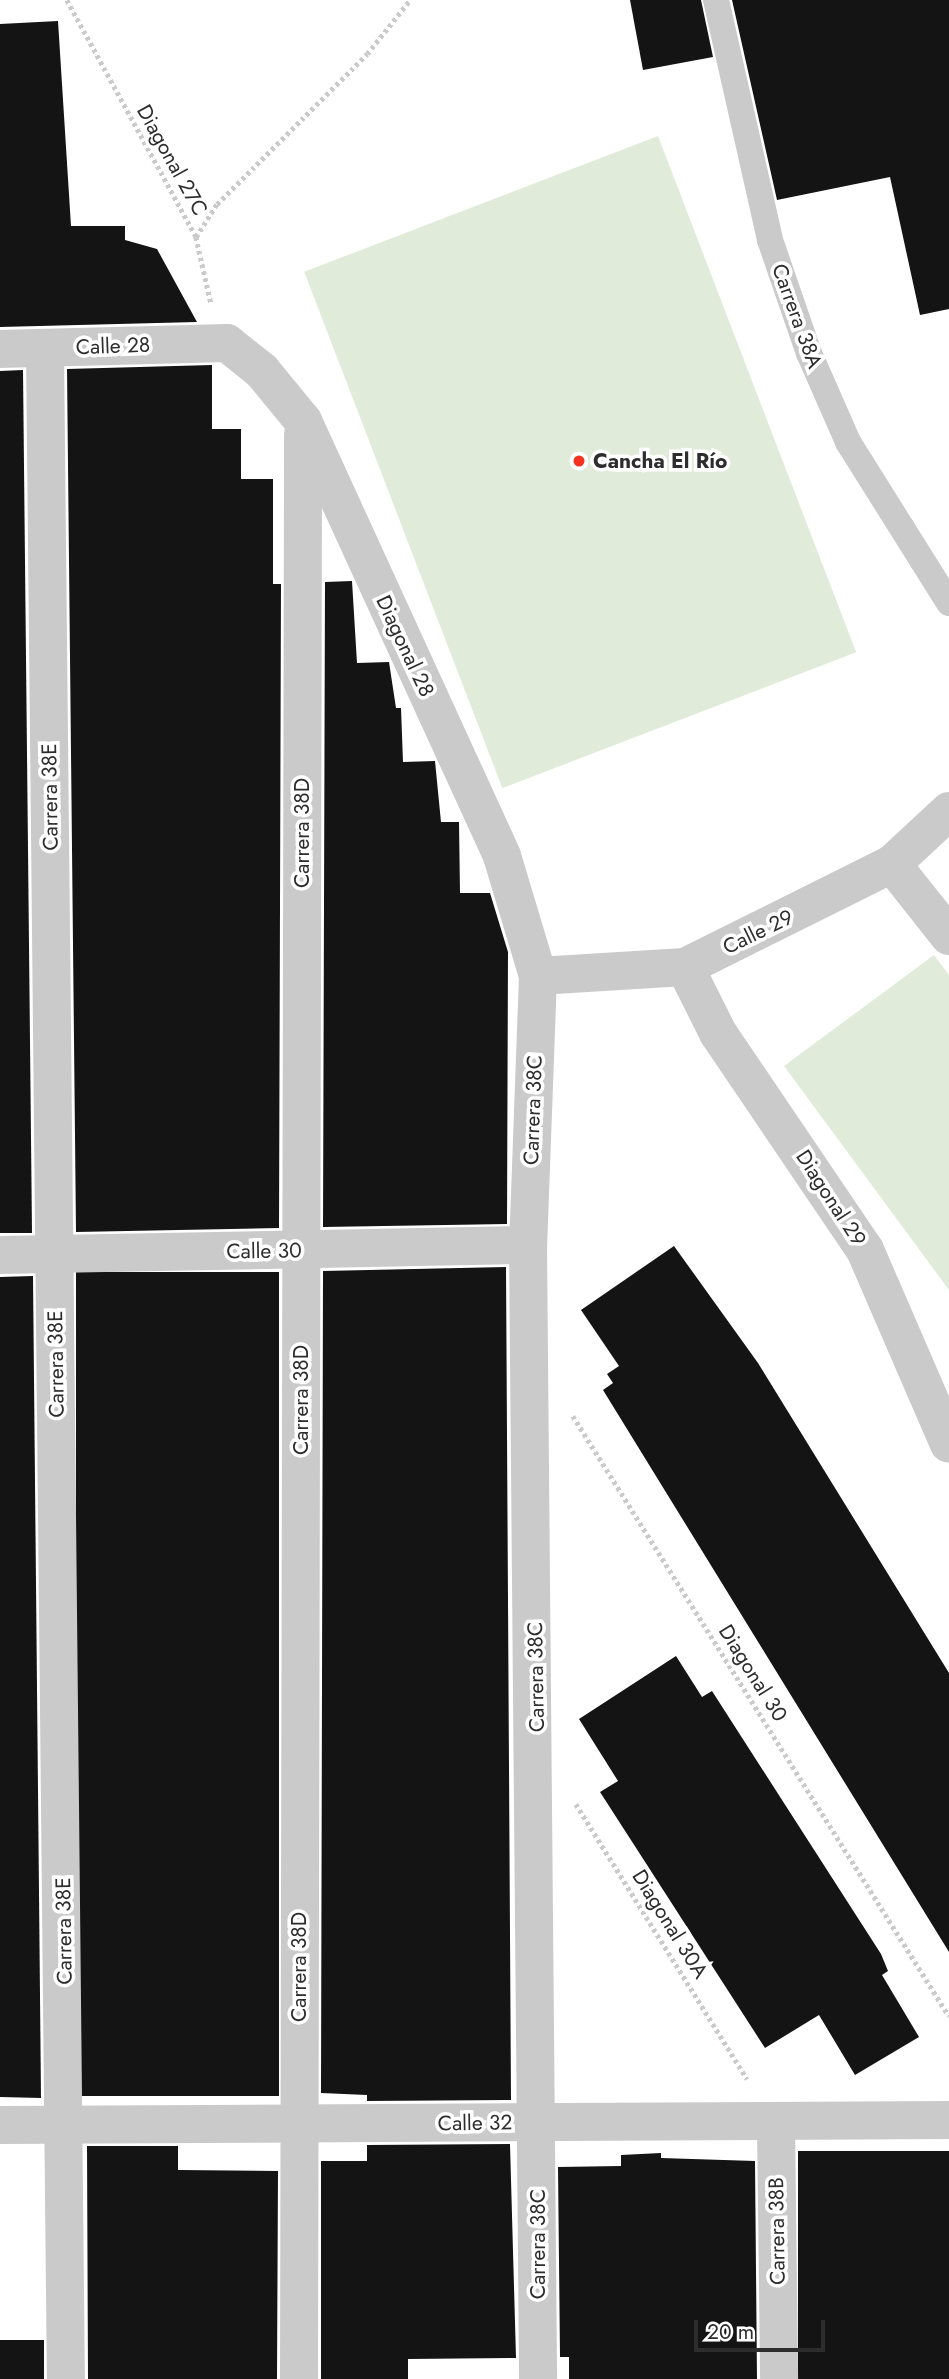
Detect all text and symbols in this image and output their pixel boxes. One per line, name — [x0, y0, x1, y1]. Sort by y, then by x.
street label: Diagonal 27C — [131, 100, 213, 220]
street label: Carrera 38A — [766, 260, 828, 372]
street label: Calle 28 — [75, 332, 151, 360]
place label: Cancha El Río — [593, 448, 727, 474]
marker: Cancha El Río — [571, 453, 587, 469]
street label: Diagonal 28 — [371, 591, 439, 701]
street label: Carrera 38E — [36, 743, 64, 851]
street label: Carrera 38D — [289, 778, 315, 888]
street label: Calle 29 — [719, 904, 797, 960]
street label: Carrera 38C — [518, 1054, 548, 1166]
street label: Diagonal 29 — [791, 1145, 871, 1251]
street label: Calle 30 — [226, 1238, 302, 1264]
street label: Carrera 38E — [42, 1310, 70, 1418]
street label: Carrera 38D — [288, 1345, 314, 1455]
street label: Diagonal 30 — [713, 1620, 793, 1726]
street label: Carrera 38C — [522, 1622, 550, 1732]
street label: Diagonal 30A — [627, 1865, 713, 1983]
street label: Carrera 38E — [50, 1877, 78, 1985]
street label: Carrera 38D — [286, 1912, 312, 2022]
street label: Calle 32 — [437, 2110, 513, 2136]
street label: Carrera 38B — [763, 2177, 791, 2285]
street label: Carrera 38C — [525, 2189, 551, 2299]
scale bar — [697, 2306, 828, 2350]
text: 20 m — [707, 2317, 754, 2347]

